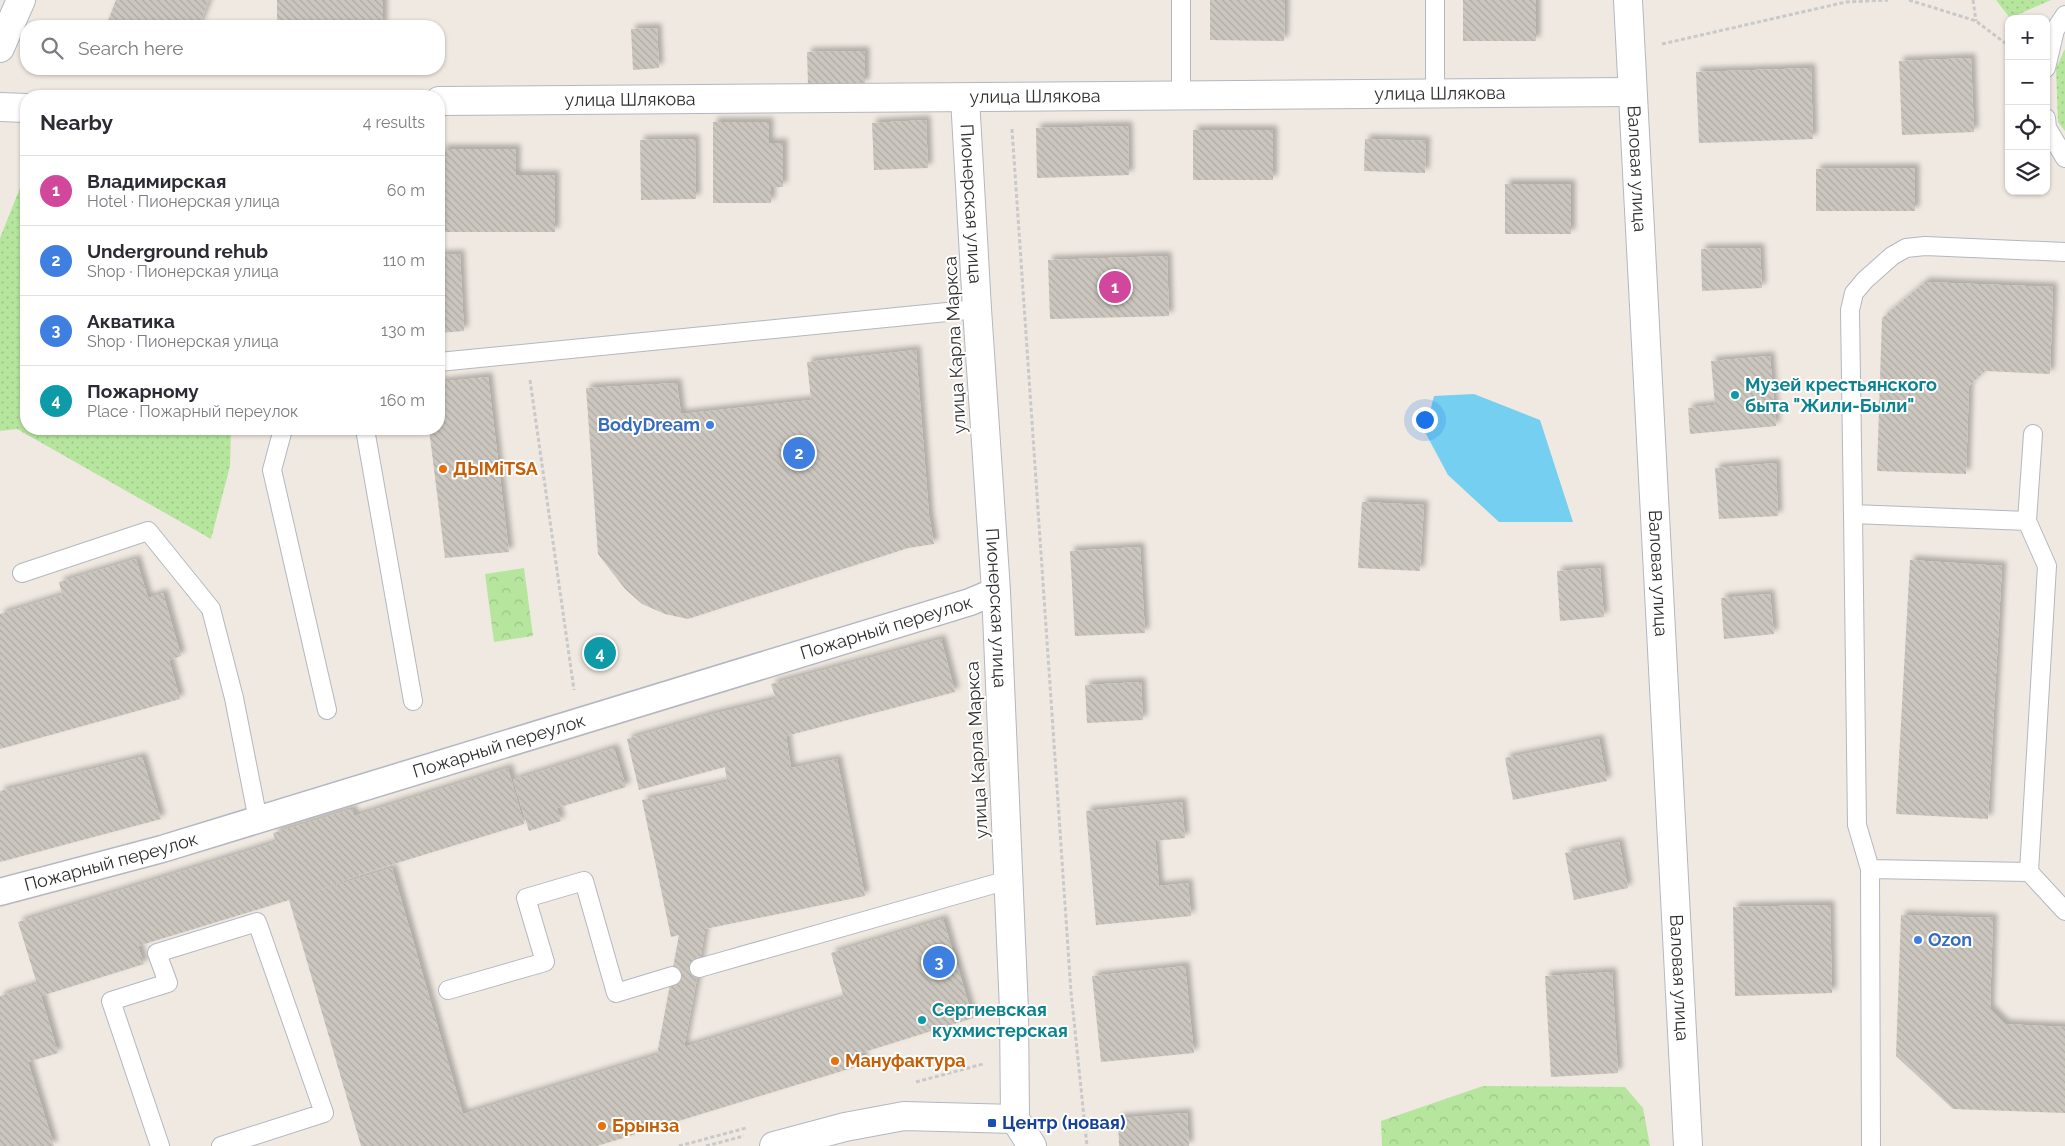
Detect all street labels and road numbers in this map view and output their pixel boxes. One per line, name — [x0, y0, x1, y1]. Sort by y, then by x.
street label: улица Шлякова — [1374, 82, 1506, 104]
street label: улица Шлякова — [969, 85, 1101, 107]
street label: улица Шлякова — [564, 88, 696, 110]
street label: Валовая улица — [1624, 105, 1651, 233]
street label: Пионерская улица — [956, 123, 987, 284]
street label: улица Карла Маркса — [939, 256, 970, 434]
street label: Валовая улица — [1645, 509, 1672, 637]
street label: Пионерская улица — [982, 527, 1011, 688]
street label: Пожарный переулок — [797, 591, 975, 663]
street label: улица Карла Маркса — [961, 661, 992, 839]
street label: Пожарный переулок — [410, 709, 588, 782]
street label: Пожарный переулок — [22, 828, 200, 895]
street label: Валовая улица — [1666, 914, 1693, 1041]

